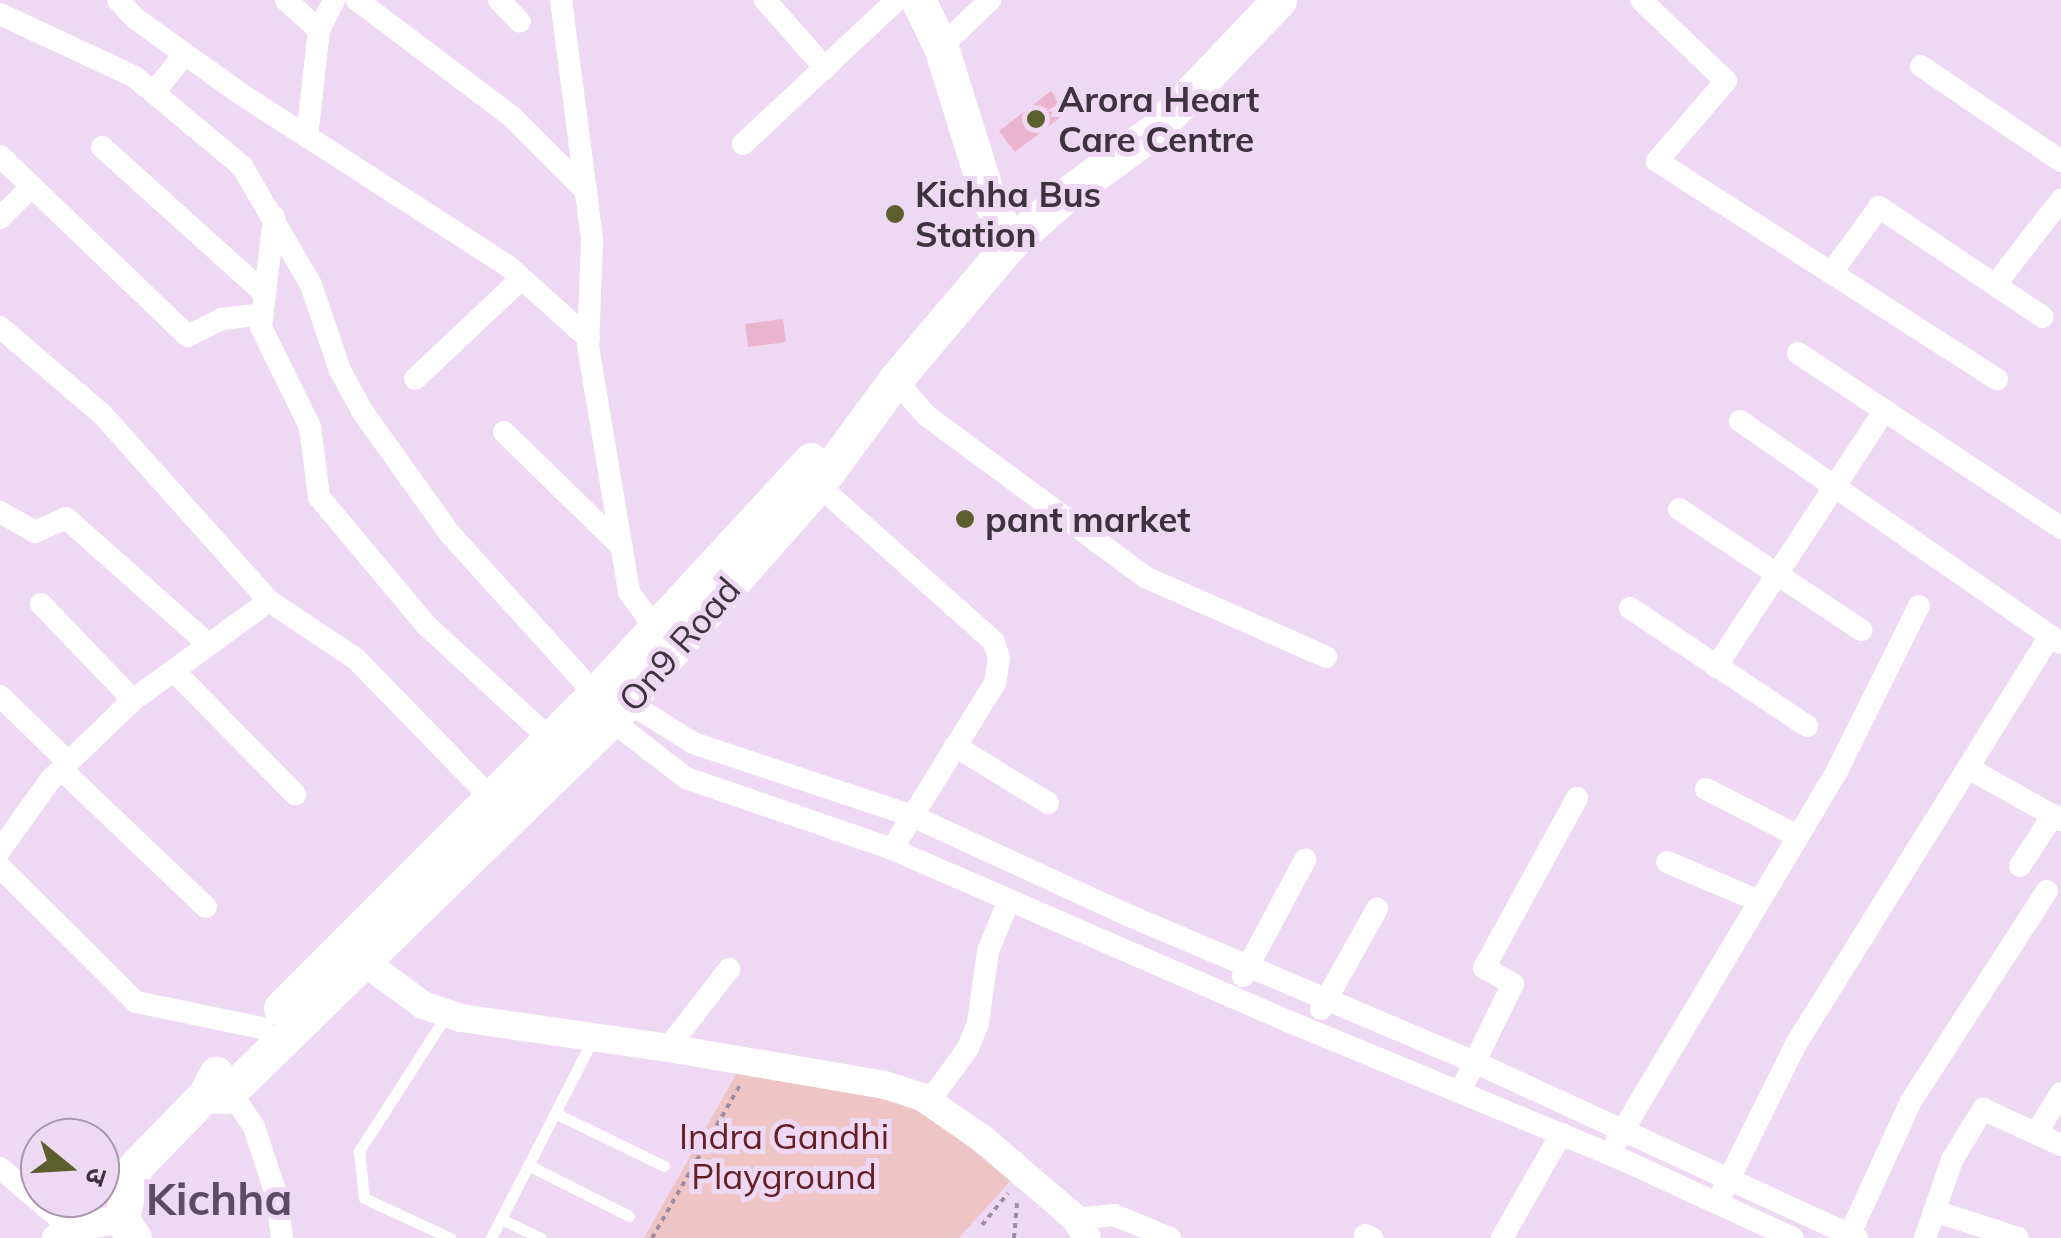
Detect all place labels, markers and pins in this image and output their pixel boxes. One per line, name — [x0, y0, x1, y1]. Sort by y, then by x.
place label: Arora Heart Care Centre — [1058, 78, 1259, 160]
marker: Arora Heart Care Centre — [1023, 106, 1049, 132]
place label: Kichha Bus Station — [915, 173, 1101, 255]
marker: Kichha Bus Station — [884, 203, 906, 225]
place label: pant market — [985, 498, 1191, 540]
marker: pant market — [954, 508, 976, 530]

